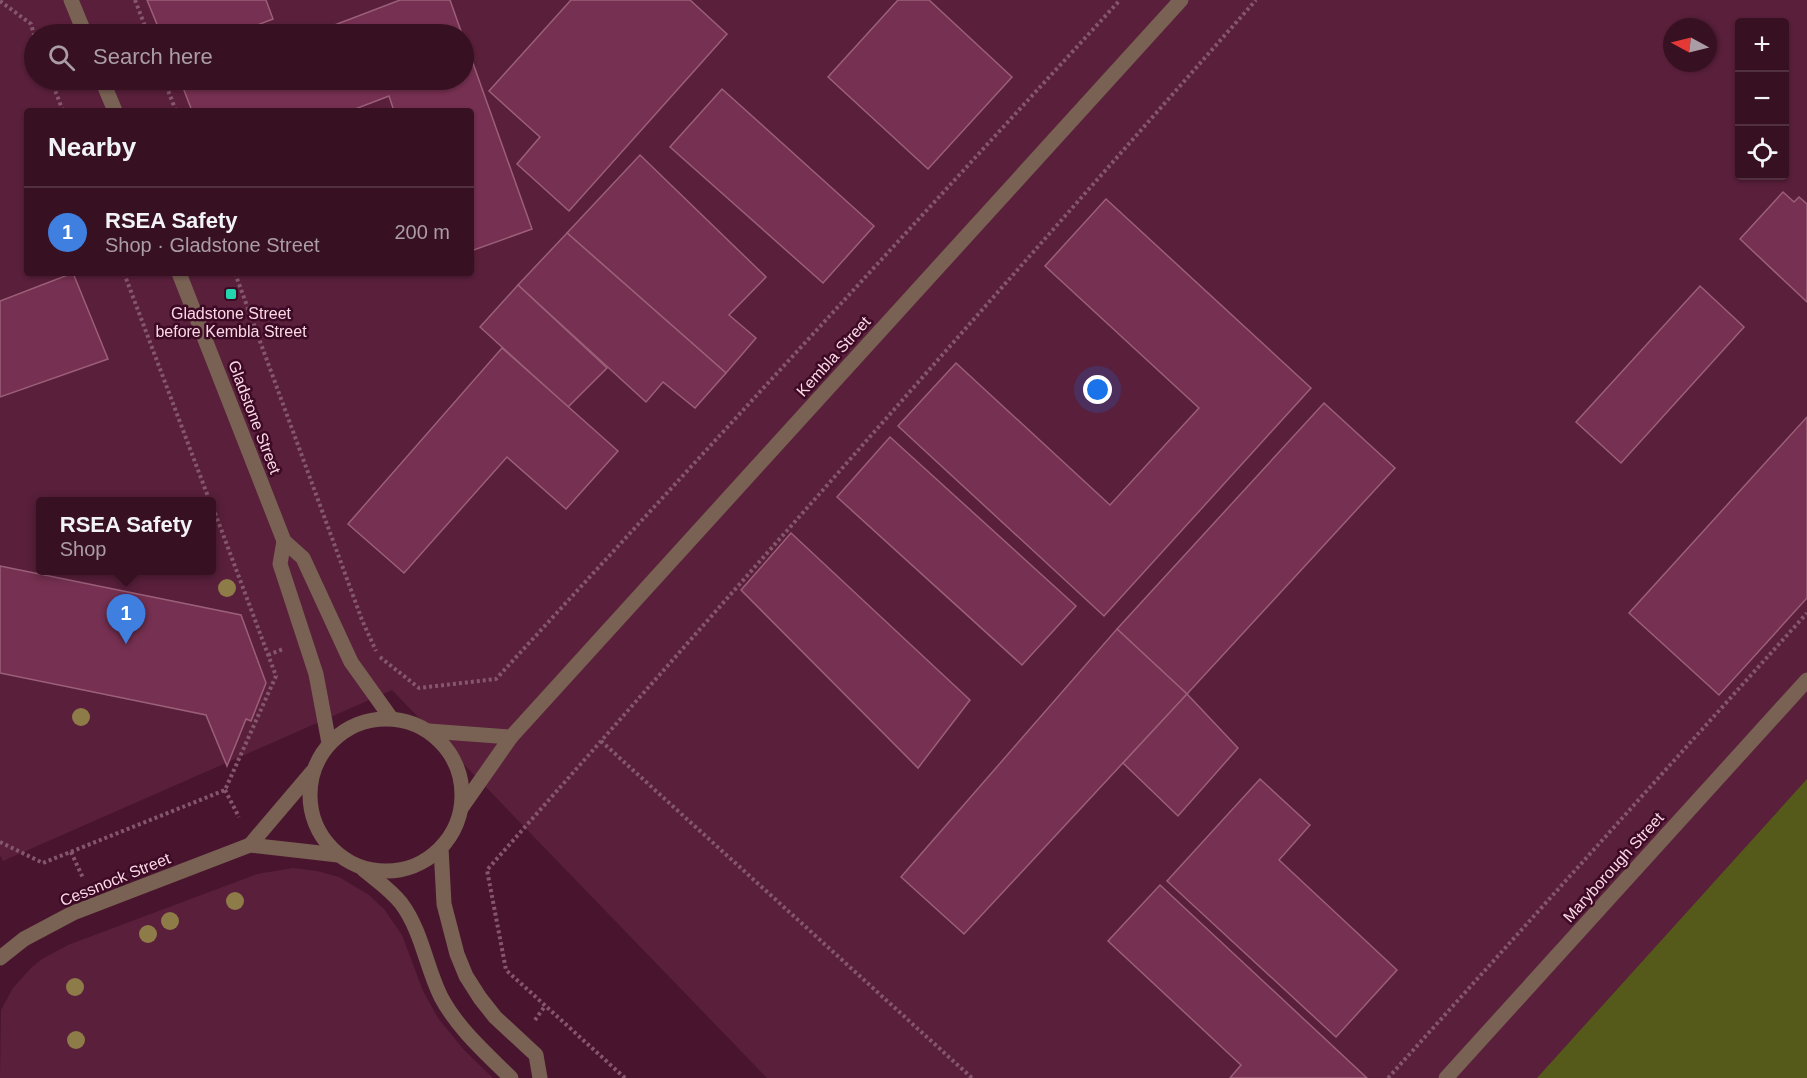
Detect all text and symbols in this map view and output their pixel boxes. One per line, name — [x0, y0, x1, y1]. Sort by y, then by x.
north arrow — [1663, 18, 1717, 72]
map controls — [1735, 18, 1789, 180]
button: + — [1735, 18, 1789, 72]
search box — [24, 24, 474, 90]
icon: search — [45, 41, 78, 74]
text: Search here — [93, 44, 213, 69]
button: − — [1735, 72, 1789, 126]
button: locate — [1735, 126, 1789, 180]
text: Nearby — [48, 132, 136, 162]
text: RSEA Safety — [105, 208, 237, 233]
text: 1 — [62, 221, 73, 243]
text: 200 m — [394, 221, 450, 243]
text: Shop · Gladstone Street — [105, 234, 320, 256]
marker: Gladstone Street before Kembla Street — [224, 287, 238, 301]
place label: Gladstone Street before Kembla Street — [155, 305, 307, 340]
street label: Kembla Street — [793, 313, 874, 400]
street label: Gladstone Street — [225, 358, 284, 477]
your location — [1083, 375, 1112, 404]
popup — [36, 497, 216, 575]
text: RSEA Safety — [60, 512, 192, 537]
text: Shop — [60, 538, 106, 560]
pin: 1 — [106, 594, 146, 644]
street label: Maryborough Street — [1560, 809, 1667, 926]
street label: Cessnock Street — [58, 849, 173, 909]

